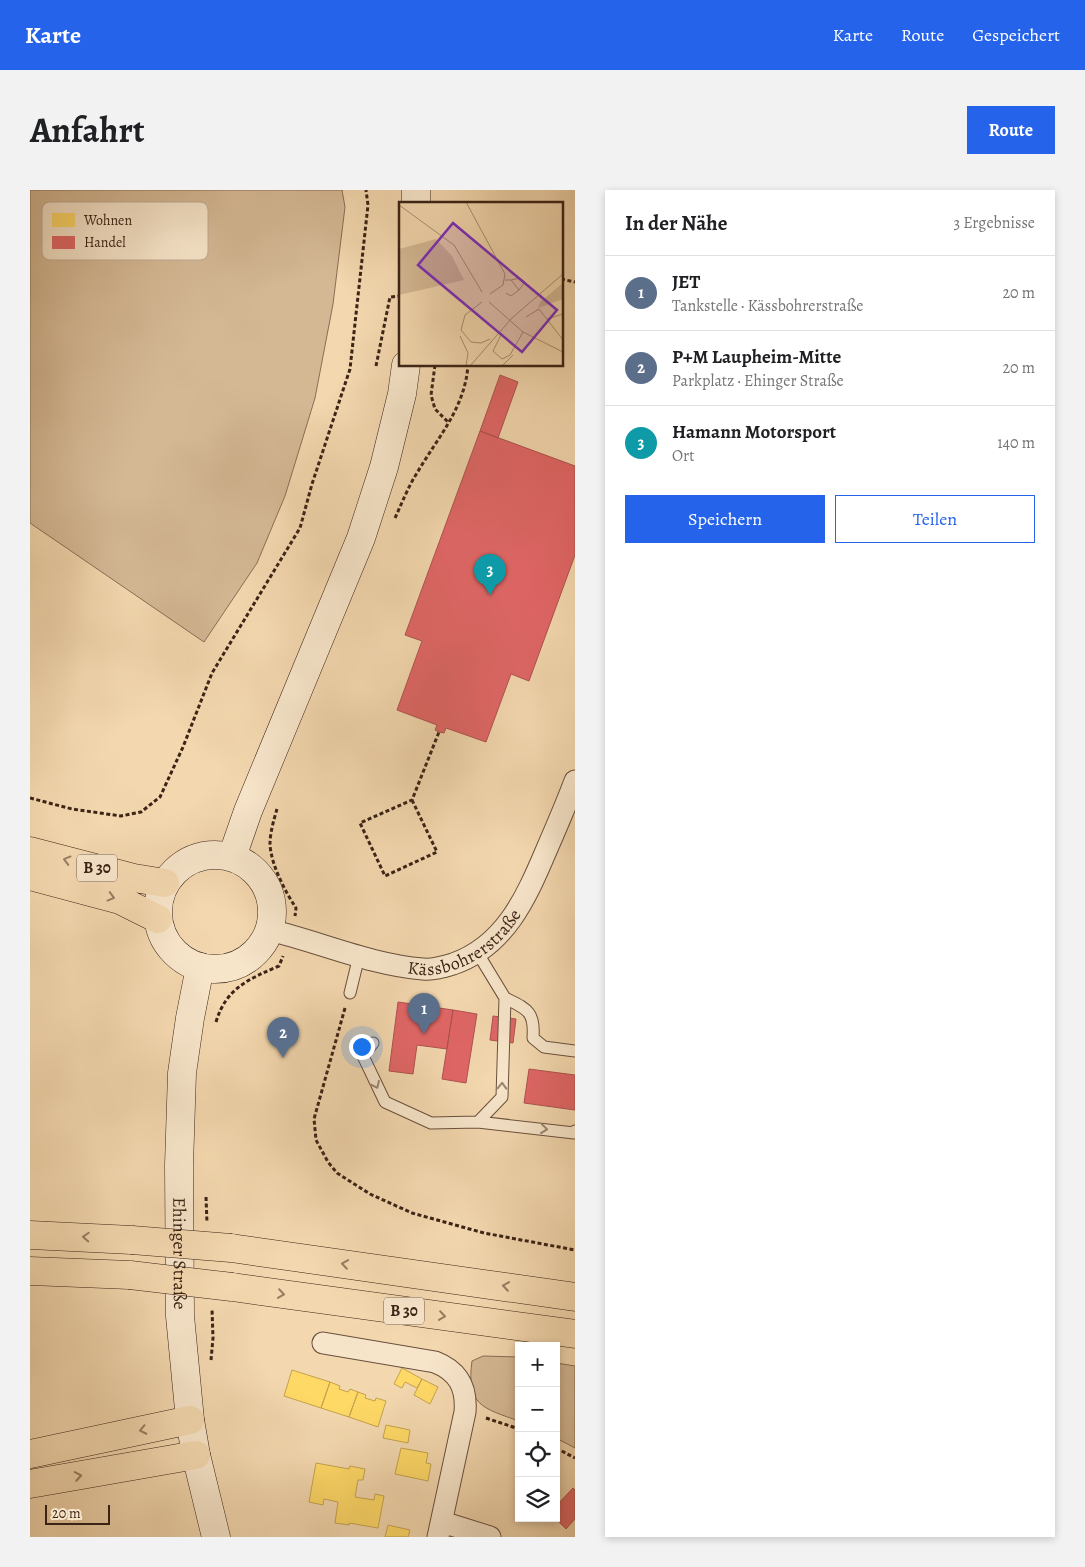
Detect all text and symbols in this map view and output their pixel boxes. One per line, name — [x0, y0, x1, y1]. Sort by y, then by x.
text: Karte — [25, 19, 81, 51]
text: Karte — [833, 23, 873, 47]
text: Route — [901, 23, 944, 47]
text: Gespeichert — [972, 23, 1060, 47]
text: Anfahrt — [30, 106, 145, 154]
button: Route — [967, 106, 1055, 154]
legend — [42, 202, 208, 260]
inset map — [399, 202, 562, 366]
text: In der Nähe — [625, 209, 727, 237]
text: Wohnen — [83, 211, 132, 230]
text: 3 Ergebnisse — [953, 212, 1035, 234]
text: Handel — [84, 233, 126, 252]
text: JET — [672, 269, 700, 295]
text: 1 — [638, 282, 644, 304]
text: 20 m — [1002, 282, 1035, 304]
text: Tankstelle · Kässbohrerstraße — [672, 295, 863, 317]
text: P+M Laupheim-Mitte — [672, 344, 841, 370]
text: 2 — [637, 357, 645, 379]
text: 20 m — [1002, 357, 1035, 379]
text: Parkplatz · Ehinger Straße — [672, 370, 844, 392]
text: Hamann Motorsport — [672, 419, 836, 445]
text: 3 — [638, 432, 644, 454]
text: 140 m — [997, 432, 1035, 454]
text: Ort — [672, 445, 694, 467]
button: Speichern — [625, 495, 825, 543]
button: Teilen — [835, 495, 1035, 543]
pin: 3 — [474, 554, 506, 595]
road number: B 30 — [77, 854, 117, 881]
one-way arrow — [63, 856, 71, 866]
one-way arrow — [107, 892, 115, 902]
street label: Kässbohrerstraße — [406, 904, 527, 981]
pin: 1 — [408, 993, 440, 1034]
pin: 2 — [267, 1017, 299, 1058]
your location — [349, 1034, 375, 1060]
one-way arrow — [370, 1080, 381, 1089]
one-way arrow — [497, 1081, 507, 1089]
one-way arrow — [540, 1123, 548, 1134]
street label: Ehinger Straße — [167, 1197, 192, 1310]
one-way arrow — [82, 1232, 90, 1243]
one-way arrow — [341, 1259, 349, 1270]
one-way arrow — [502, 1282, 510, 1292]
one-way arrow — [277, 1288, 285, 1299]
road number: B 30 — [384, 1298, 424, 1324]
one-way arrow — [438, 1310, 446, 1321]
map controls — [515, 1342, 560, 1522]
button: + — [515, 1342, 560, 1387]
button: − — [515, 1387, 560, 1432]
one-way arrow — [138, 1424, 147, 1435]
button: locate — [515, 1432, 560, 1477]
one-way arrow — [74, 1471, 82, 1481]
button: layers — [515, 1477, 560, 1522]
scale bar — [45, 1502, 110, 1525]
text: 20 m — [52, 1504, 81, 1523]

